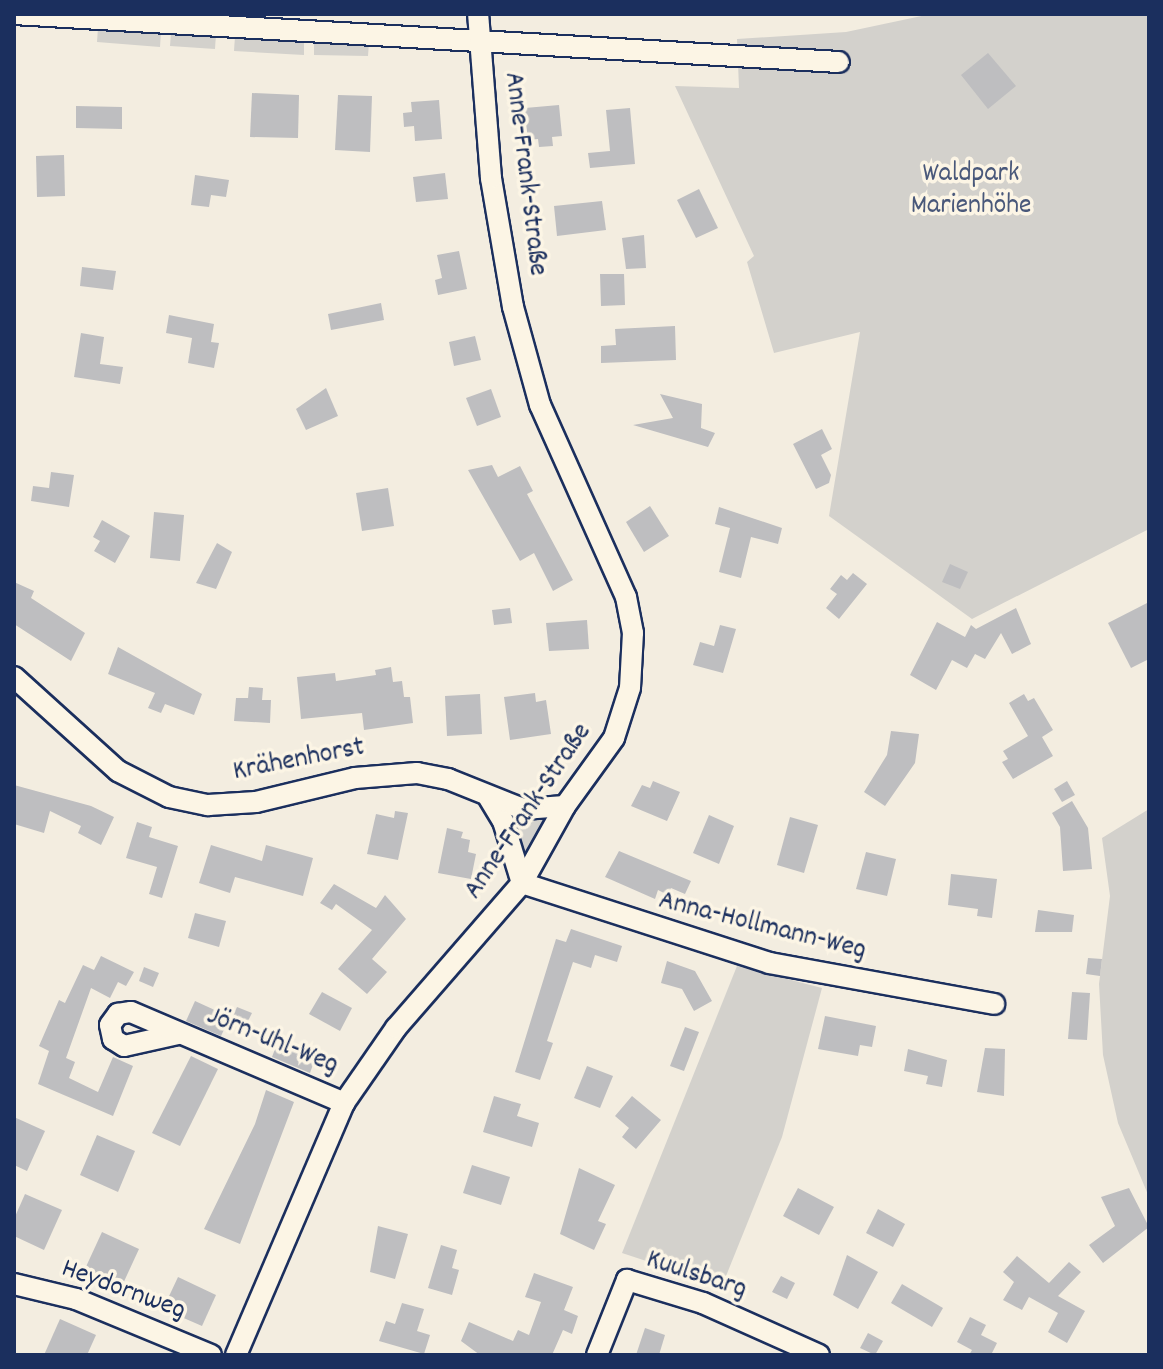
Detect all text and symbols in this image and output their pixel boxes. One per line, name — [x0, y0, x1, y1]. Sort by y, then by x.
street label: Anne-Frank-Straße — [495, 70, 553, 278]
park label: Waldpark Marienhöhe — [911, 158, 1031, 224]
street label: Anne-Frank-Straße — [458, 718, 600, 906]
street label: Krähenhorst — [230, 732, 368, 790]
street label: Anna-Hollmann-Weg — [655, 885, 869, 969]
street label: Jörn-Uhl-Weg — [201, 1000, 343, 1084]
street label: Kuulsbarg — [642, 1244, 750, 1308]
street label: Heydornweg — [56, 1253, 190, 1329]

